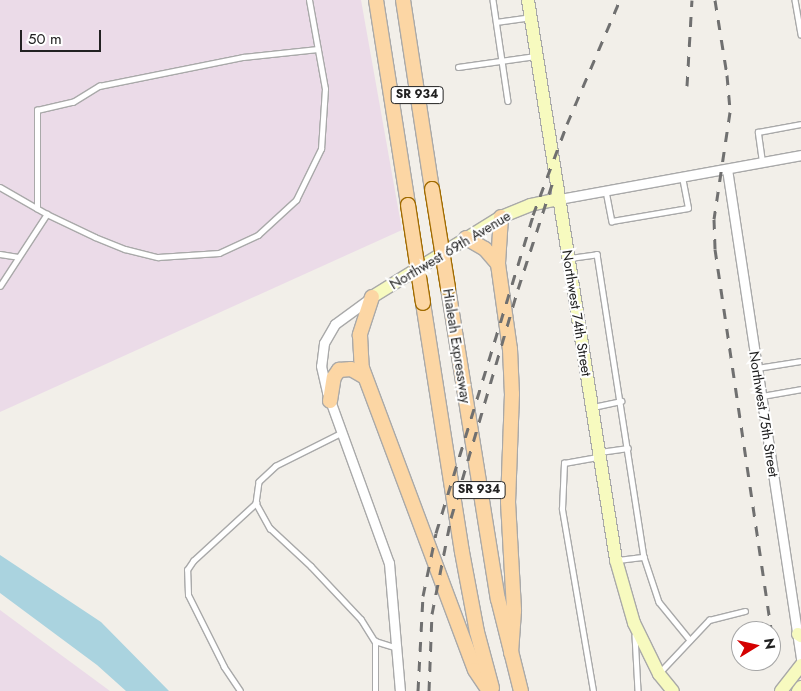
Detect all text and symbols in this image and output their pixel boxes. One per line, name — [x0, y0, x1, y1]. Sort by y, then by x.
scale bar — [22, 20, 104, 52]
text: 50 m — [28, 28, 62, 50]
road number: SR 934 — [390, 86, 444, 104]
street label: Northwest 69th Avenue — [386, 207, 514, 293]
street label: Northwest 74th Street — [559, 249, 595, 377]
street label: Hialeah Expressway — [440, 287, 474, 405]
street label: Northwest 75th Street — [746, 350, 782, 478]
road number: SR 934 — [452, 480, 506, 500]
north arrow — [731, 621, 781, 671]
text: N — [759, 637, 781, 651]

